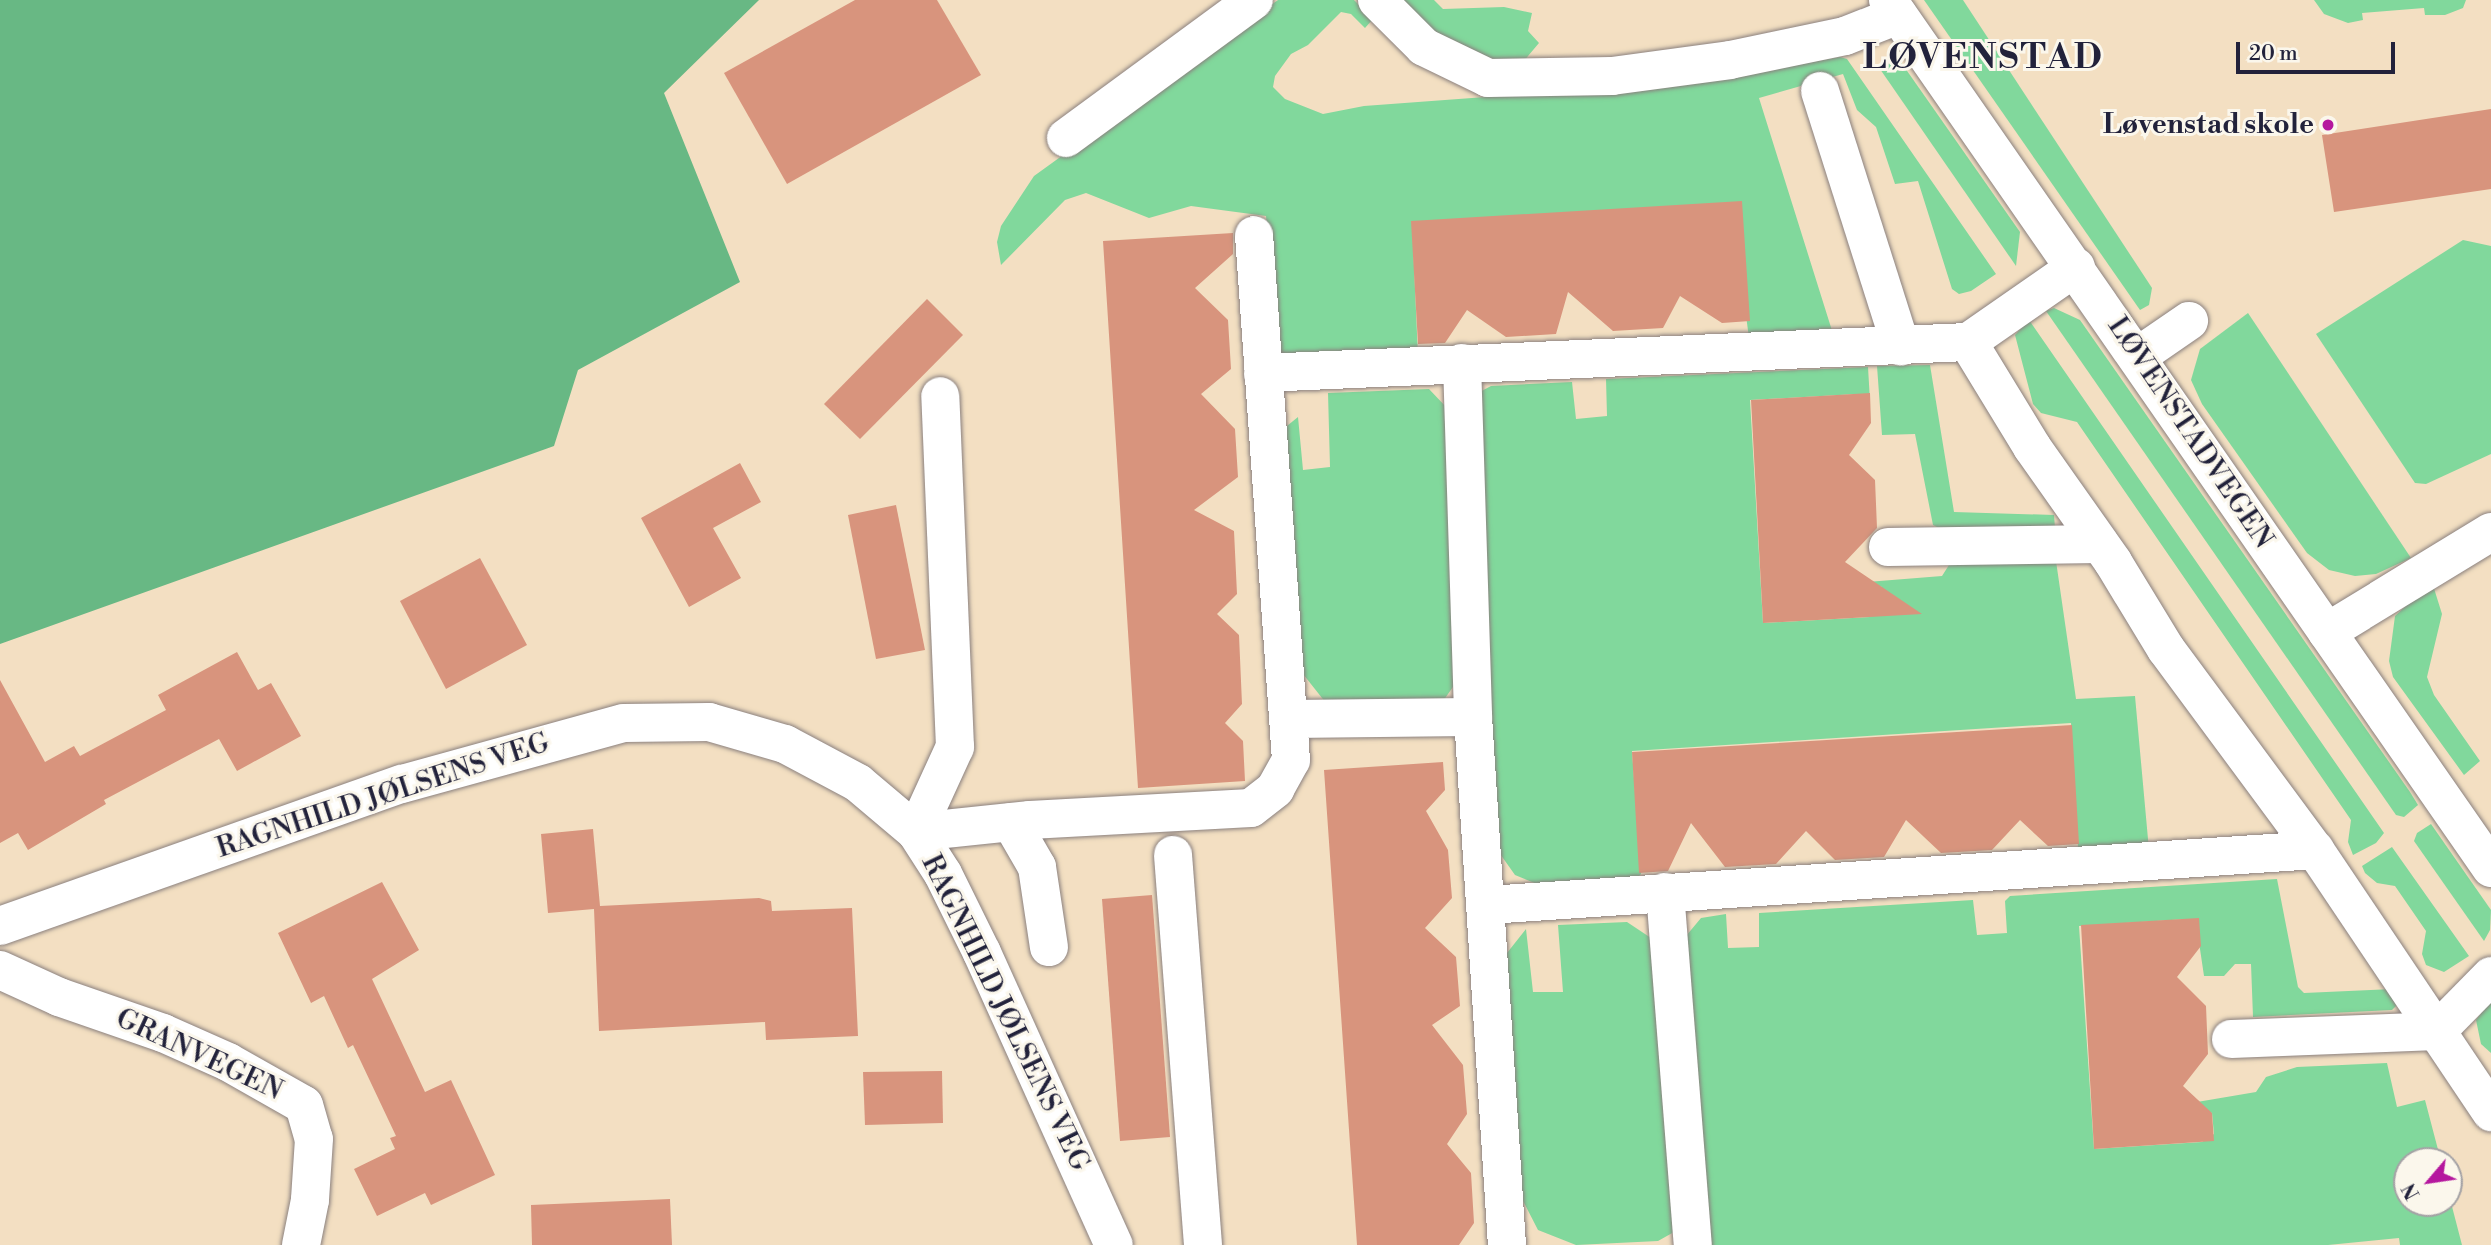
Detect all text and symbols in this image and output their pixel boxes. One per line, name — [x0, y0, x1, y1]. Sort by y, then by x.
scale bar — [2239, 28, 2398, 72]
district label: LØVENSTAD — [1864, 37, 2102, 79]
text: 20 m — [2249, 41, 2298, 67]
place label: Løvenstad skole — [2103, 108, 2314, 142]
marker: Løvenstad skole — [2320, 117, 2336, 133]
street label: LØVENSTADVEGEN — [2100, 311, 2280, 555]
street label: RAGNHILD JØLSENS VEG — [212, 726, 554, 866]
street label: RAGNHILD JØLSENS VEG — [914, 849, 1096, 1177]
street label: GRANVEGEN — [110, 1002, 288, 1108]
north arrow — [2393, 1147, 2463, 1217]
text: N — [2397, 1179, 2426, 1204]

